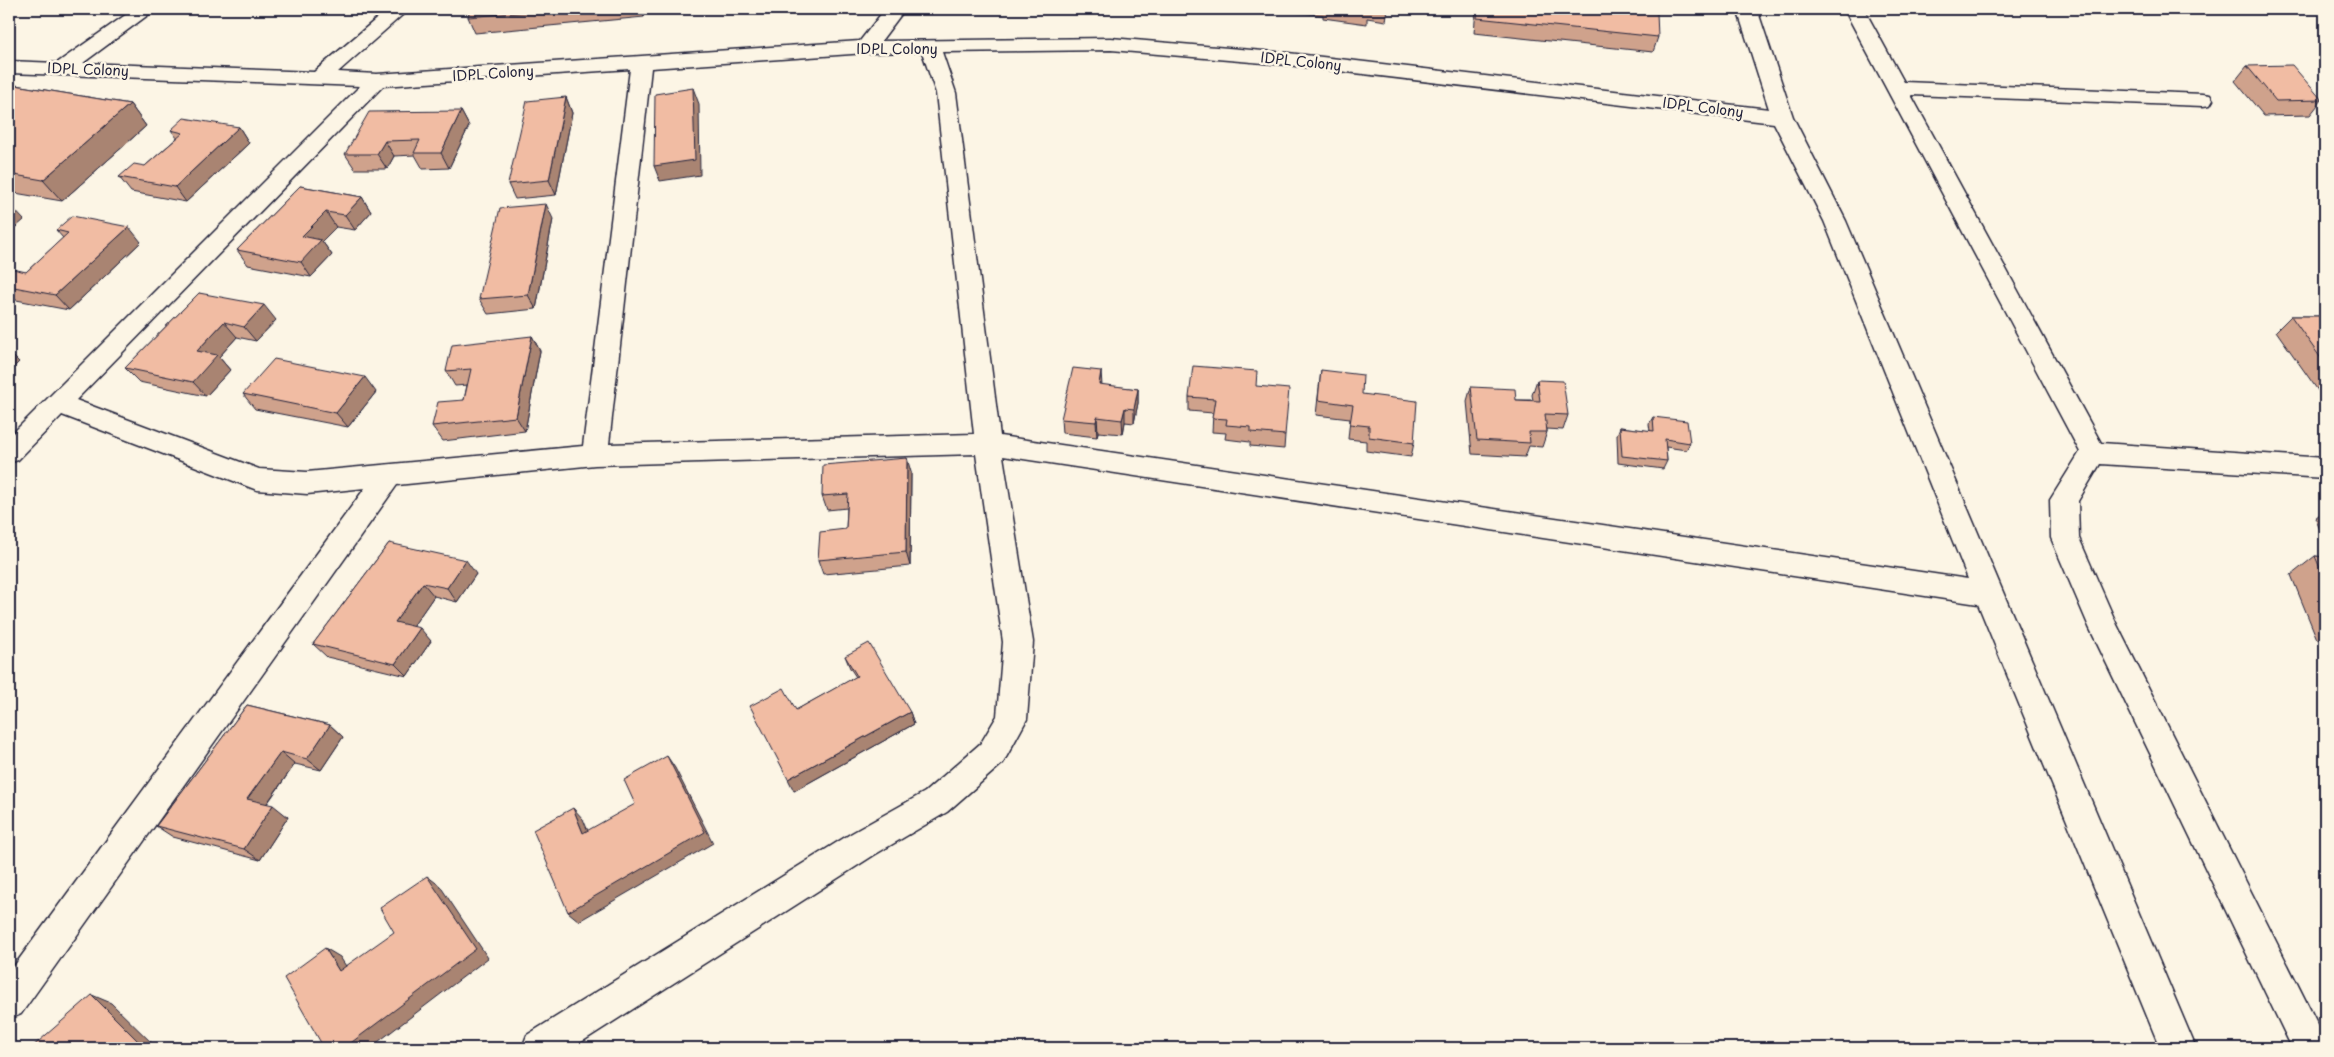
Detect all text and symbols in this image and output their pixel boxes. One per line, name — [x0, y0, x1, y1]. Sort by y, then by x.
street label: IDPL Colony — [856, 38, 938, 59]
street label: IDPL Colony — [1259, 46, 1343, 76]
street label: IDPL Colony — [47, 57, 129, 81]
street label: IDPL Colony — [452, 60, 534, 86]
street label: IDPL Colony — [1661, 92, 1745, 122]

